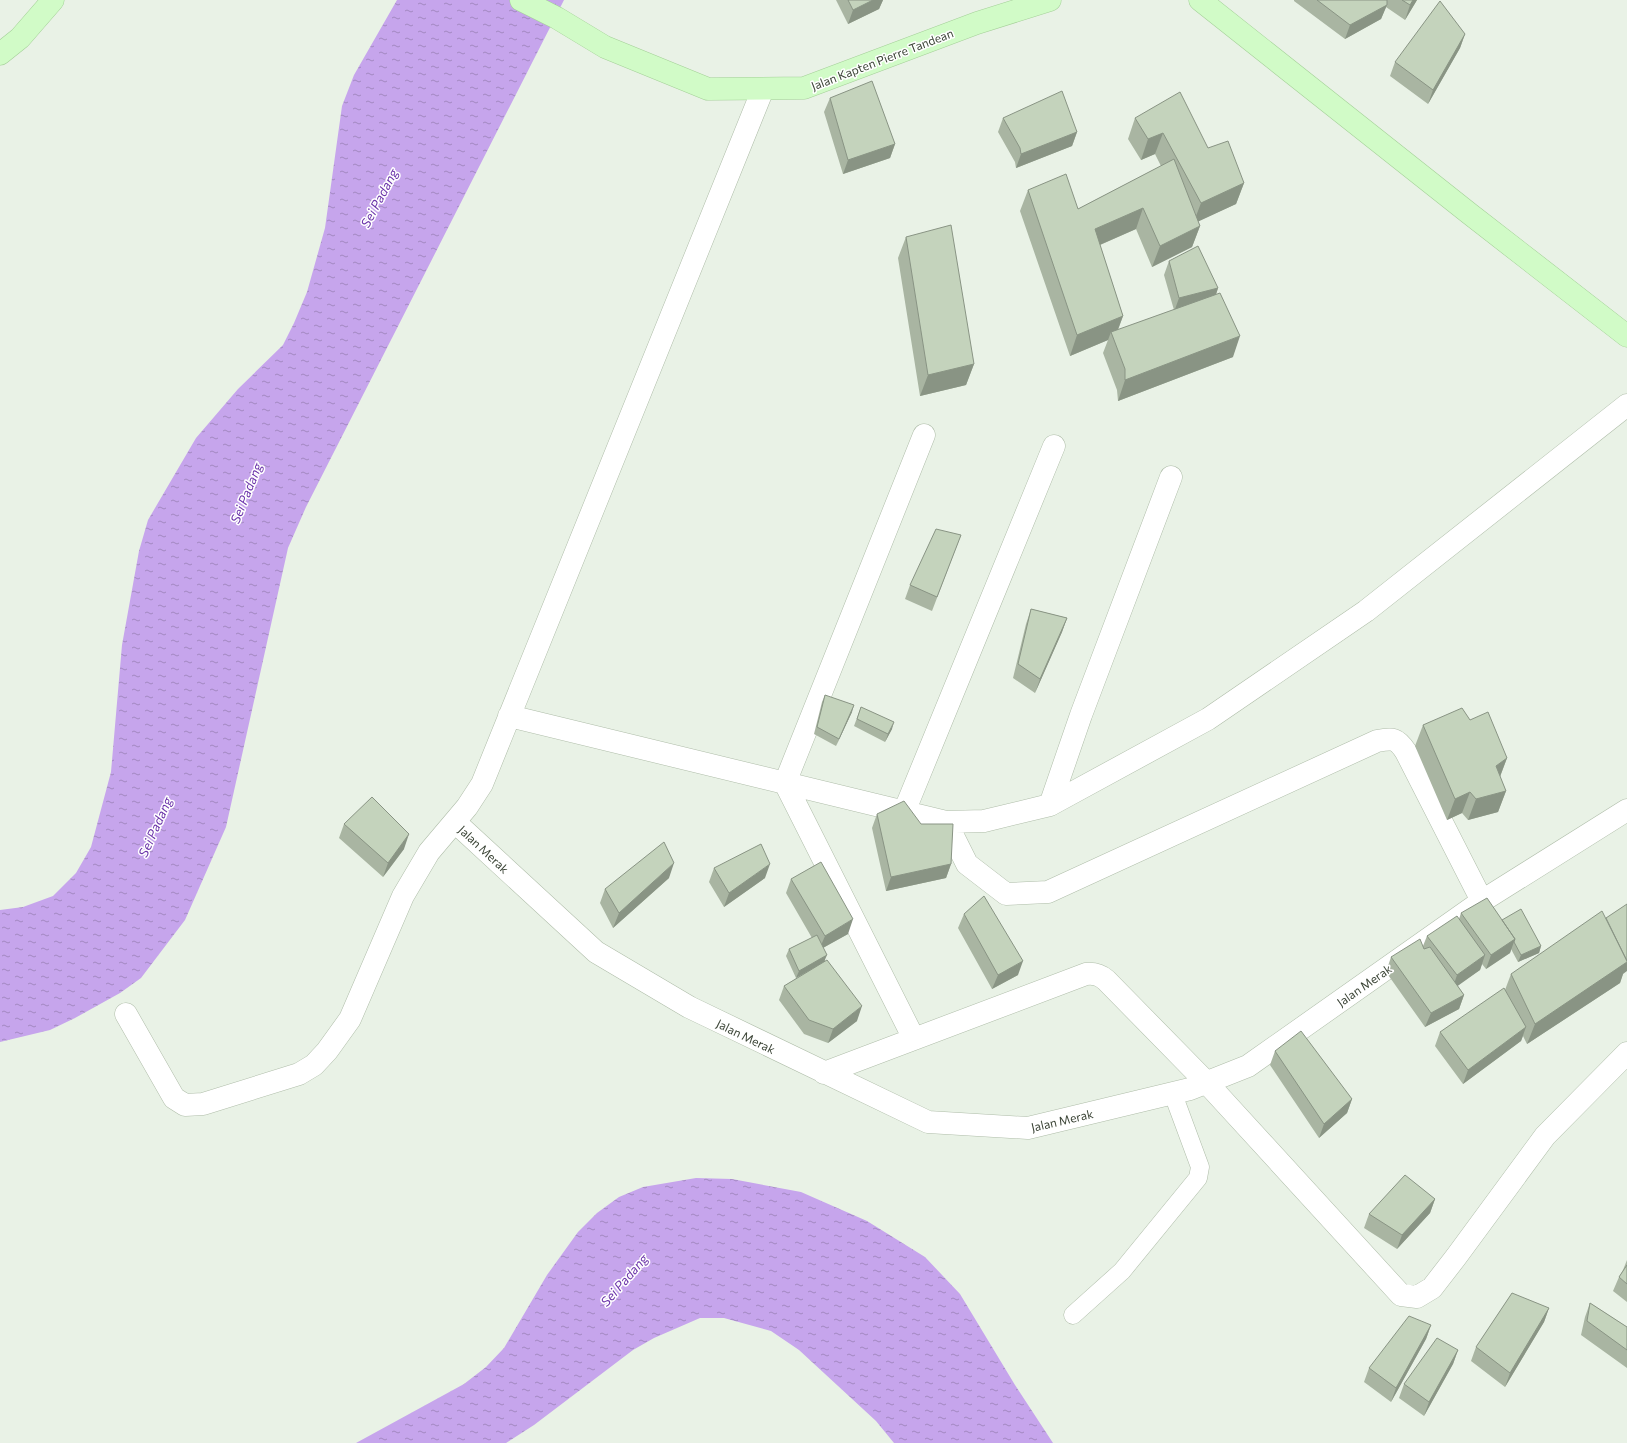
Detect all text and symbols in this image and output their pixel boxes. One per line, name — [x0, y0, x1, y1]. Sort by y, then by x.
street label: Jalan Kapten Pierre Tandean — [809, 25, 955, 94]
water label: Sei Padang — [357, 165, 402, 230]
water label: Sei Padang — [227, 459, 266, 526]
water label: Sei Padang — [135, 794, 176, 860]
street label: Jalan Merak — [455, 822, 512, 877]
street label: Jalan Merak — [1334, 961, 1395, 1010]
street label: Jalan Merak — [714, 1016, 778, 1057]
street label: Jalan Merak — [1029, 1106, 1095, 1135]
water label: Sei Padang — [597, 1250, 652, 1309]

